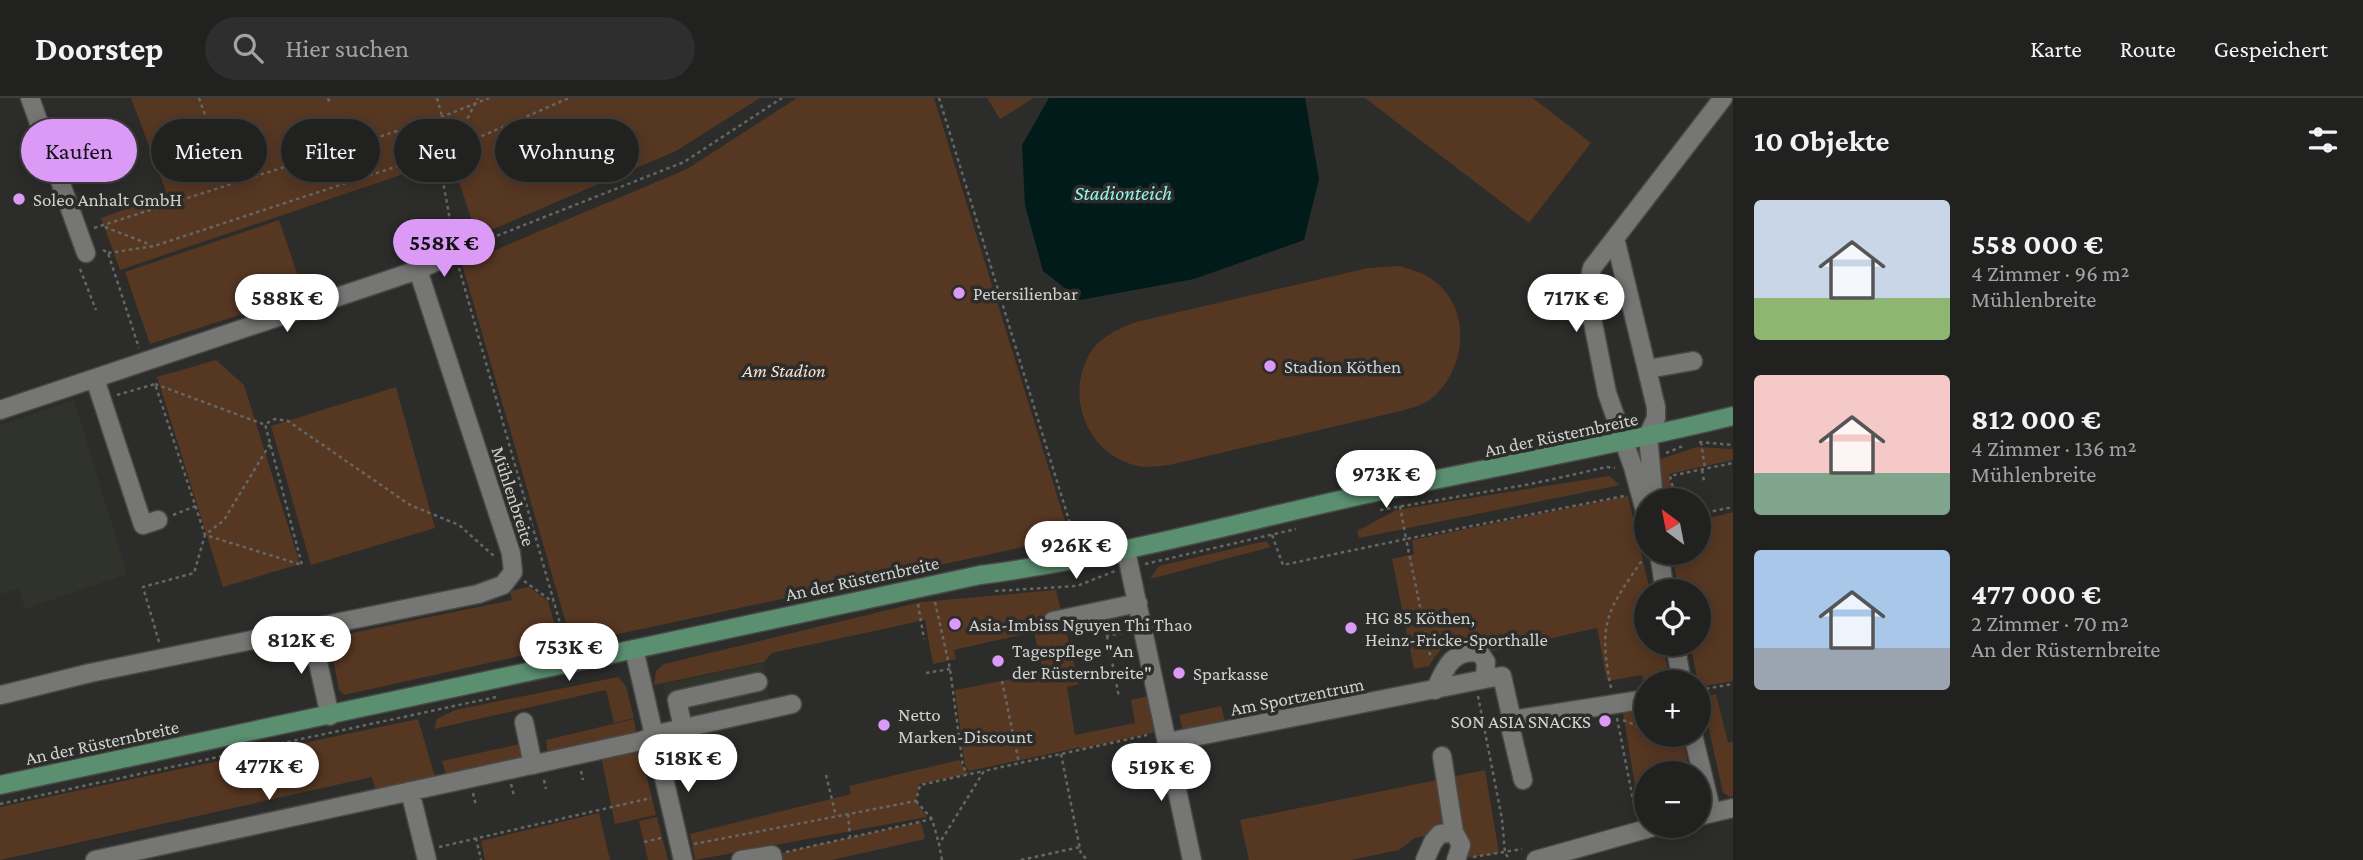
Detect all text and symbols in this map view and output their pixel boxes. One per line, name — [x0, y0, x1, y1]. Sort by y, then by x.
search box — [205, 17, 695, 80]
icon: search — [229, 29, 267, 67]
text: Doorstep — [35, 30, 163, 67]
text: Hier suchen — [285, 34, 409, 63]
text: Karte — [2030, 35, 2082, 62]
text: Route — [2120, 35, 2176, 62]
text: Gespeichert — [2214, 35, 2328, 62]
chip: Kaufen — [21, 119, 137, 182]
chip: Mieten — [151, 119, 267, 182]
chip: Filter — [281, 119, 380, 182]
chip: Neu — [394, 119, 481, 182]
chip: Wohnung — [495, 119, 639, 182]
icon: filters — [2304, 121, 2342, 159]
text: 10 Objekte — [1754, 124, 1889, 157]
water label: Stadionteich — [1074, 181, 1172, 205]
place label: Soleo Anhalt GmbH — [33, 189, 182, 210]
marker: Soleo Anhalt GmbH — [11, 191, 27, 207]
pin: 558K € — [387, 220, 501, 279]
text: 558 000 € — [1971, 227, 2103, 260]
icon: home — [1810, 228, 1894, 312]
text: 558K € — [409, 229, 479, 255]
text: 4 Zimmer · 96 m² — [1971, 260, 2130, 286]
pin: 588K € — [230, 274, 344, 334]
pin: 717K € — [1519, 274, 1633, 334]
place label: Petersilienbar — [973, 283, 1078, 304]
text: 588K € — [251, 284, 323, 310]
text: 717K € — [1543, 284, 1609, 310]
marker: Petersilienbar — [951, 285, 967, 301]
text: Mühlenbreite — [1971, 286, 2096, 312]
place label: Stadion Köthen — [1284, 356, 1401, 377]
marker: Stadion Köthen — [1262, 358, 1278, 374]
park label: Am Stadion — [741, 360, 826, 381]
text: 812 000 € — [1971, 402, 2101, 435]
icon: home — [1810, 403, 1894, 487]
street label: An der Rüsternbreite — [1482, 408, 1640, 461]
text: 4 Zimmer · 136 m² — [1971, 435, 2136, 461]
street label: Mühlenbreite — [488, 444, 540, 549]
pin: 973K € — [1329, 450, 1443, 510]
text: 973K € — [1352, 460, 1420, 486]
text: Mühlenbreite — [1971, 461, 2096, 487]
north arrow — [1634, 488, 1712, 565]
map controls — [1634, 488, 1711, 838]
pin: 926K € — [1019, 522, 1133, 581]
text: 926K € — [1041, 531, 1111, 557]
street label: An der Rüsternbreite — [783, 552, 941, 605]
text: 477 000 € — [1971, 577, 2101, 610]
icon: home — [1810, 578, 1894, 662]
button: locate — [1634, 579, 1711, 656]
place label: HG 85 Köthen, Heinz-Fricke-Sporthalle — [1365, 607, 1548, 650]
text: 2 Zimmer · 70 m² — [1971, 610, 2129, 636]
place label: Asia-Imbiss Nguyen Thi Thao — [969, 614, 1192, 635]
pin: 812K € — [244, 616, 358, 676]
marker: Asia-Imbiss Nguyen Thi Thao — [947, 616, 963, 632]
marker: HG 85 Köthen, Heinz-Fricke-Sporthalle — [1343, 620, 1359, 636]
pin: 753K € — [512, 624, 626, 683]
text: 812K € — [267, 626, 335, 652]
text: 753K € — [536, 633, 602, 659]
text: An der Rüsternbreite — [1971, 636, 2160, 662]
place label: Tagespflege "An der Rüsternbreite" — [1012, 640, 1152, 683]
marker: Tagespflege "An der Rüsternbreite" — [990, 653, 1006, 669]
place label: Sparkasse — [1193, 663, 1268, 684]
marker: Sparkasse — [1171, 665, 1187, 681]
button: + — [1634, 670, 1711, 747]
street label: Am Sportzentrum — [1228, 673, 1366, 720]
place label: Netto Marken-Discount — [898, 704, 1033, 747]
place label: SON ASIA SNACKS — [1451, 711, 1591, 732]
marker: SON ASIA SNACKS — [1597, 713, 1613, 729]
street label: An der Rüsternbreite — [23, 716, 181, 769]
marker: Netto Marken-Discount — [876, 717, 892, 733]
pin: 518K € — [631, 734, 745, 794]
pin: 477K € — [212, 742, 326, 802]
text: 518K € — [654, 744, 722, 770]
pin: 519K € — [1104, 744, 1218, 803]
text: 477K € — [235, 752, 303, 778]
text: 519K € — [1128, 753, 1194, 779]
button: − — [1634, 761, 1711, 838]

